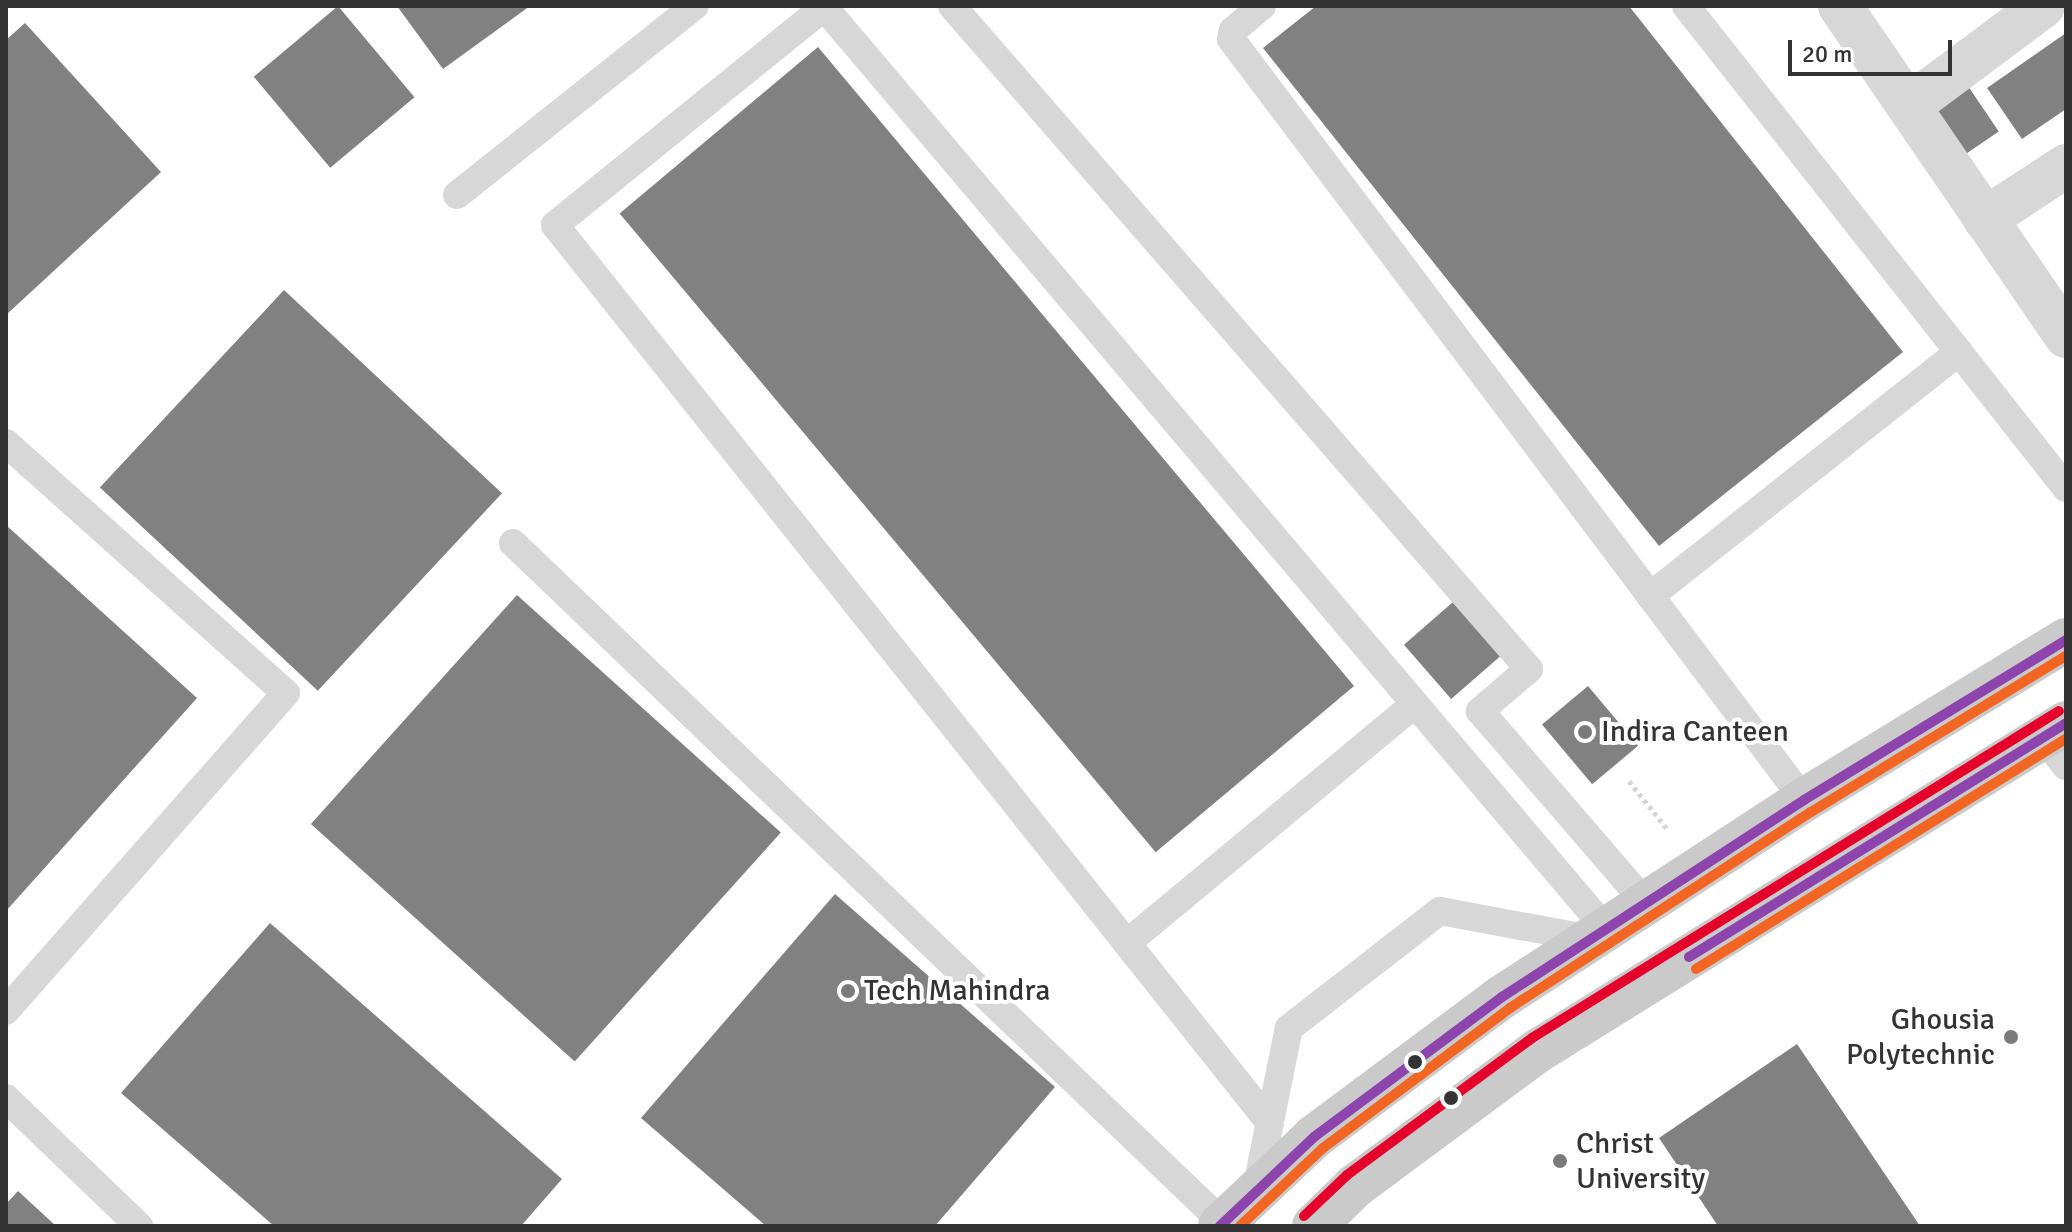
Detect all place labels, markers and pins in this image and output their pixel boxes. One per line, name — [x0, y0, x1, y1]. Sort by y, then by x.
place label: Indira Canteen — [1601, 714, 1789, 750]
marker: Indira Canteen — [1576, 723, 1594, 741]
place label: Tech Mahindra — [864, 973, 1051, 1009]
marker: Tech Mahindra — [839, 982, 857, 1000]
place label: Ghousia Polytechnic — [1846, 1002, 1995, 1072]
marker: Ghousia Polytechnic — [2002, 1028, 2020, 1046]
unlabelled marker — [1407, 1054, 1423, 1070]
unlabelled marker — [1443, 1090, 1459, 1106]
place label: Christ University — [1576, 1126, 1705, 1196]
marker: Christ University — [1551, 1152, 1569, 1170]

